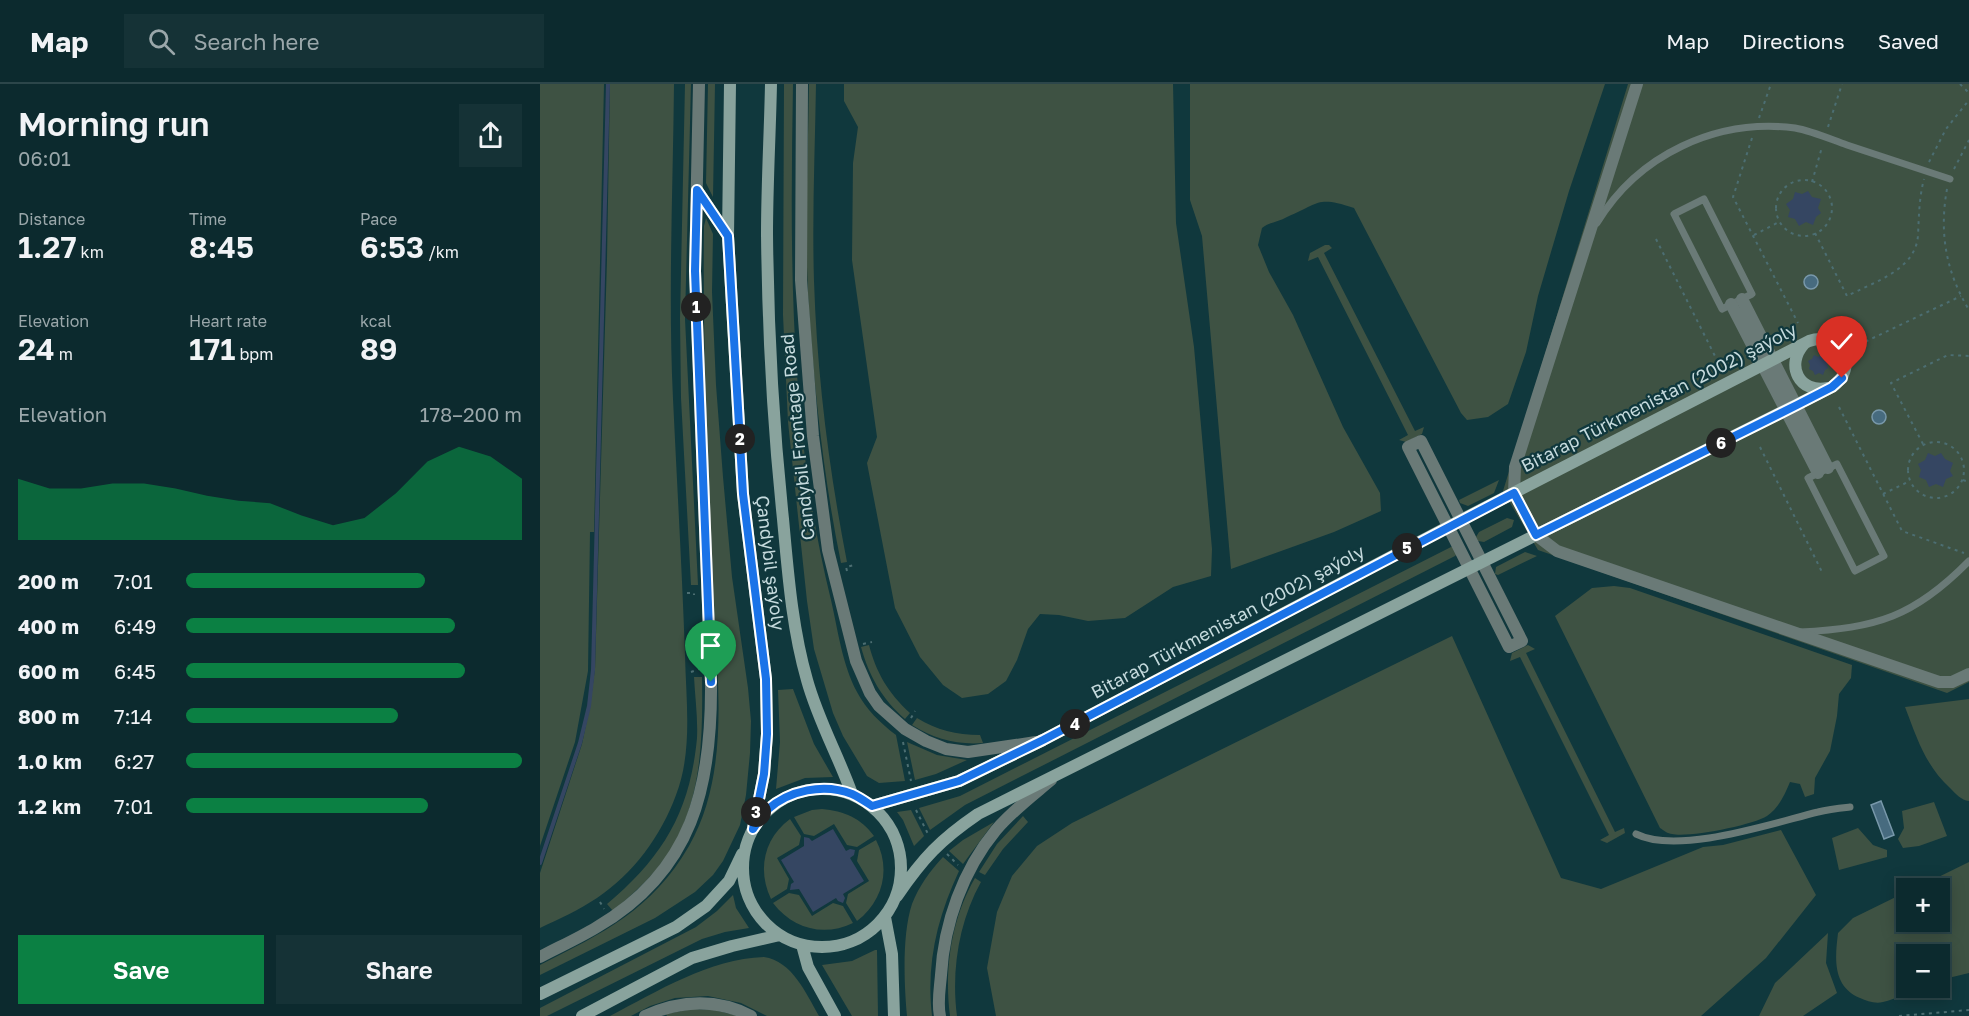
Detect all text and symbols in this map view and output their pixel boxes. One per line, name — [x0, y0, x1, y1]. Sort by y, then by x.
search box — [124, 14, 544, 68]
text: Map — [30, 25, 88, 58]
icon: search — [145, 25, 178, 58]
text: Search here — [193, 28, 319, 55]
text: Map — [1666, 28, 1709, 54]
text: Directions — [1742, 28, 1845, 54]
text: Saved — [1878, 28, 1939, 54]
text: Morning run — [18, 104, 210, 143]
button: share — [459, 104, 522, 167]
text: 06:01 — [18, 146, 71, 170]
text: Distance — [18, 209, 85, 229]
text: Time — [189, 209, 227, 229]
text: Pace — [360, 209, 397, 229]
text: 1.27 — [18, 229, 77, 265]
text: 8:45 — [189, 229, 254, 265]
text: 6:53 — [360, 229, 424, 265]
text: km — [77, 242, 104, 262]
text: /km — [424, 242, 459, 262]
pin: 1 — [681, 292, 711, 322]
text: 1 — [692, 297, 700, 317]
text: Elevation — [18, 311, 89, 331]
text: Heart rate — [189, 311, 267, 331]
text: kcal — [360, 311, 392, 331]
pin — [1816, 316, 1867, 378]
street label: Bitarap Türkmenistan (2002) şaýoly — [1517, 318, 1800, 476]
icon: check — [1825, 325, 1858, 358]
text: 24 — [18, 331, 55, 367]
text: 171 — [189, 331, 235, 367]
text: 89 — [360, 331, 398, 367]
street label: Candybil Frontage Road — [775, 333, 819, 541]
text: m — [55, 344, 73, 364]
text: bpm — [235, 344, 273, 364]
text: Elevation — [18, 402, 107, 426]
text: 178–200 m — [420, 402, 522, 426]
pin: 2 — [725, 424, 755, 454]
pin: 6 — [1706, 428, 1736, 458]
text: 2 — [735, 429, 745, 449]
text: 6 — [1716, 433, 1726, 453]
street label: Çandybil şaýoly — [752, 494, 790, 632]
pin: 5 — [1392, 533, 1422, 563]
text: 5 — [1402, 538, 1412, 558]
street label: Bitarap Türkmenistan (2002) şaýoly — [1087, 540, 1368, 703]
text: 200 m — [18, 569, 79, 593]
text: 7:01 — [114, 569, 153, 593]
text: 400 m — [18, 614, 79, 638]
text: 6:49 — [114, 614, 156, 638]
pin — [685, 620, 736, 682]
icon: arrive — [694, 629, 727, 662]
text: 600 m — [18, 659, 79, 683]
text: 6:45 — [114, 659, 156, 683]
text: 800 m — [18, 704, 79, 728]
text: 7:14 — [114, 704, 153, 728]
pin: 4 — [1060, 709, 1090, 739]
text: 4 — [1070, 714, 1080, 734]
text: 1.0 km — [18, 749, 82, 773]
text: 6:27 — [114, 749, 154, 773]
text: 1.2 km — [18, 794, 81, 818]
text: 7:01 — [114, 794, 153, 818]
pin: 3 — [741, 797, 771, 827]
text: 3 — [751, 802, 761, 822]
map controls — [1896, 878, 1950, 998]
button: + — [1896, 878, 1950, 932]
button: Save — [18, 935, 264, 1004]
button: Share — [276, 935, 522, 1004]
button: − — [1896, 944, 1950, 998]

